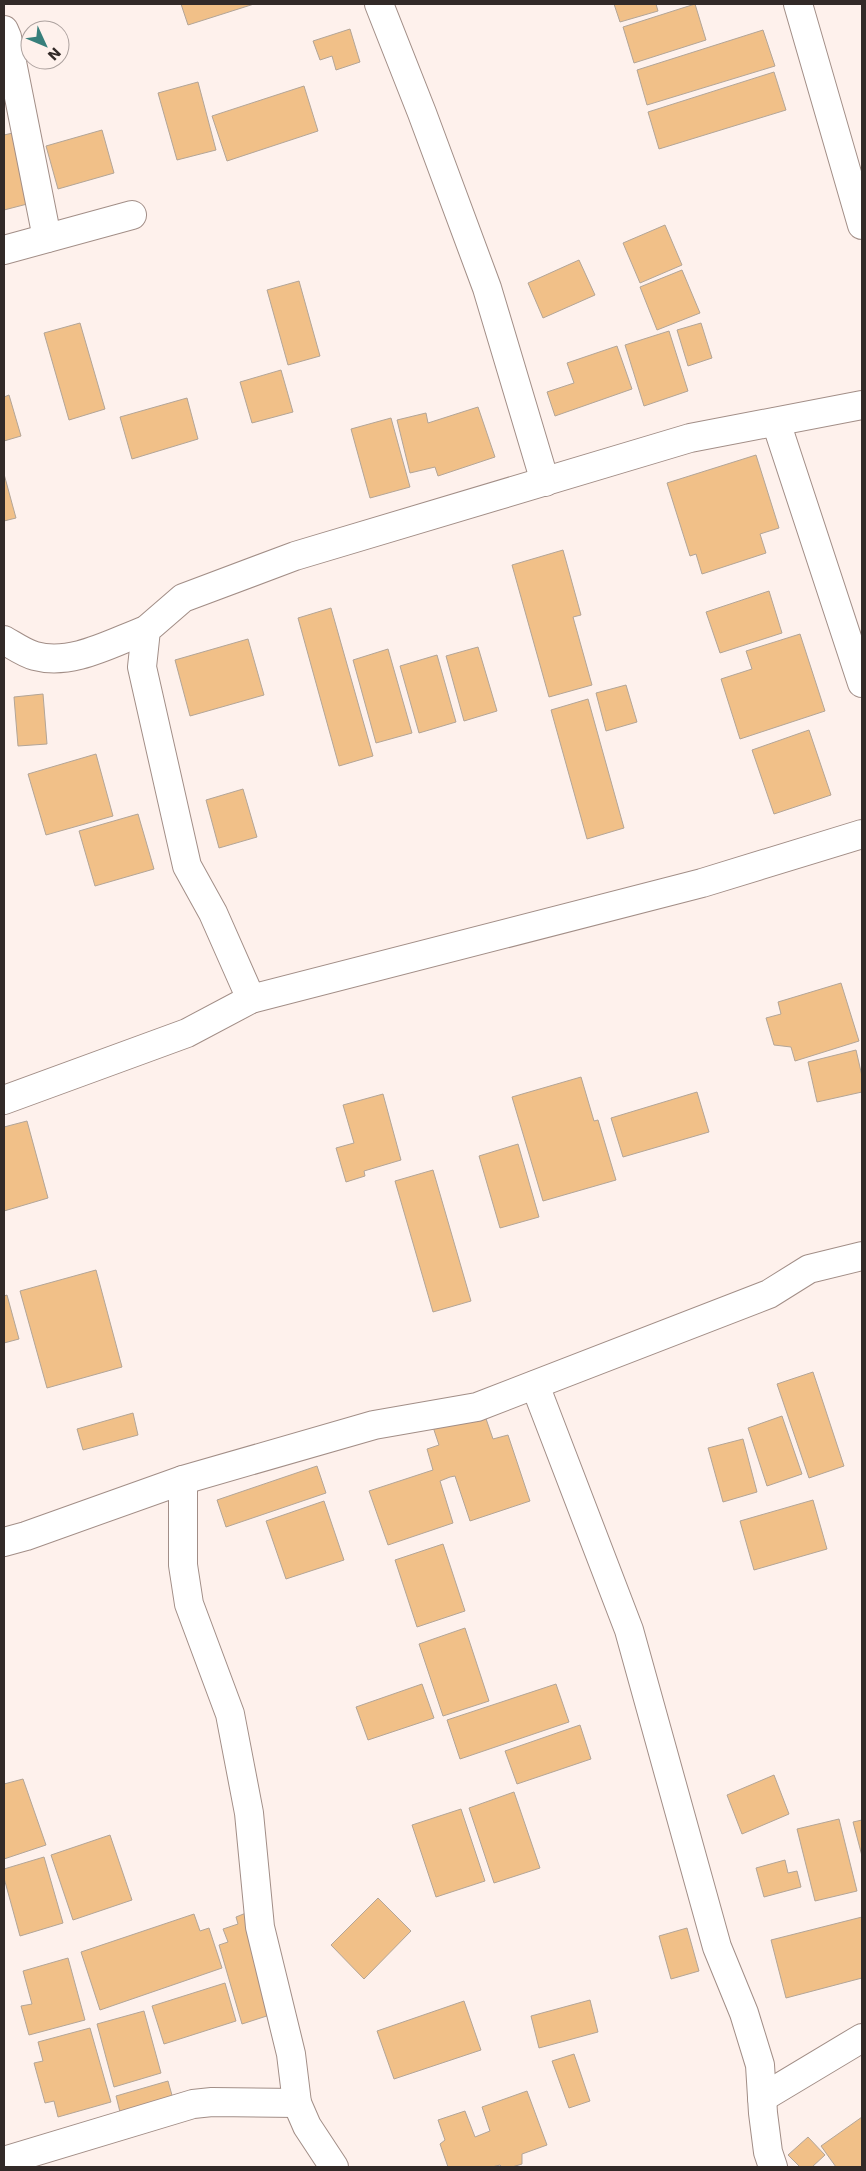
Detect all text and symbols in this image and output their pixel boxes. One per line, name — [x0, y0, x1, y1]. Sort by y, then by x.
north arrow — [20, 20, 70, 70]
text: N — [45, 44, 64, 64]

